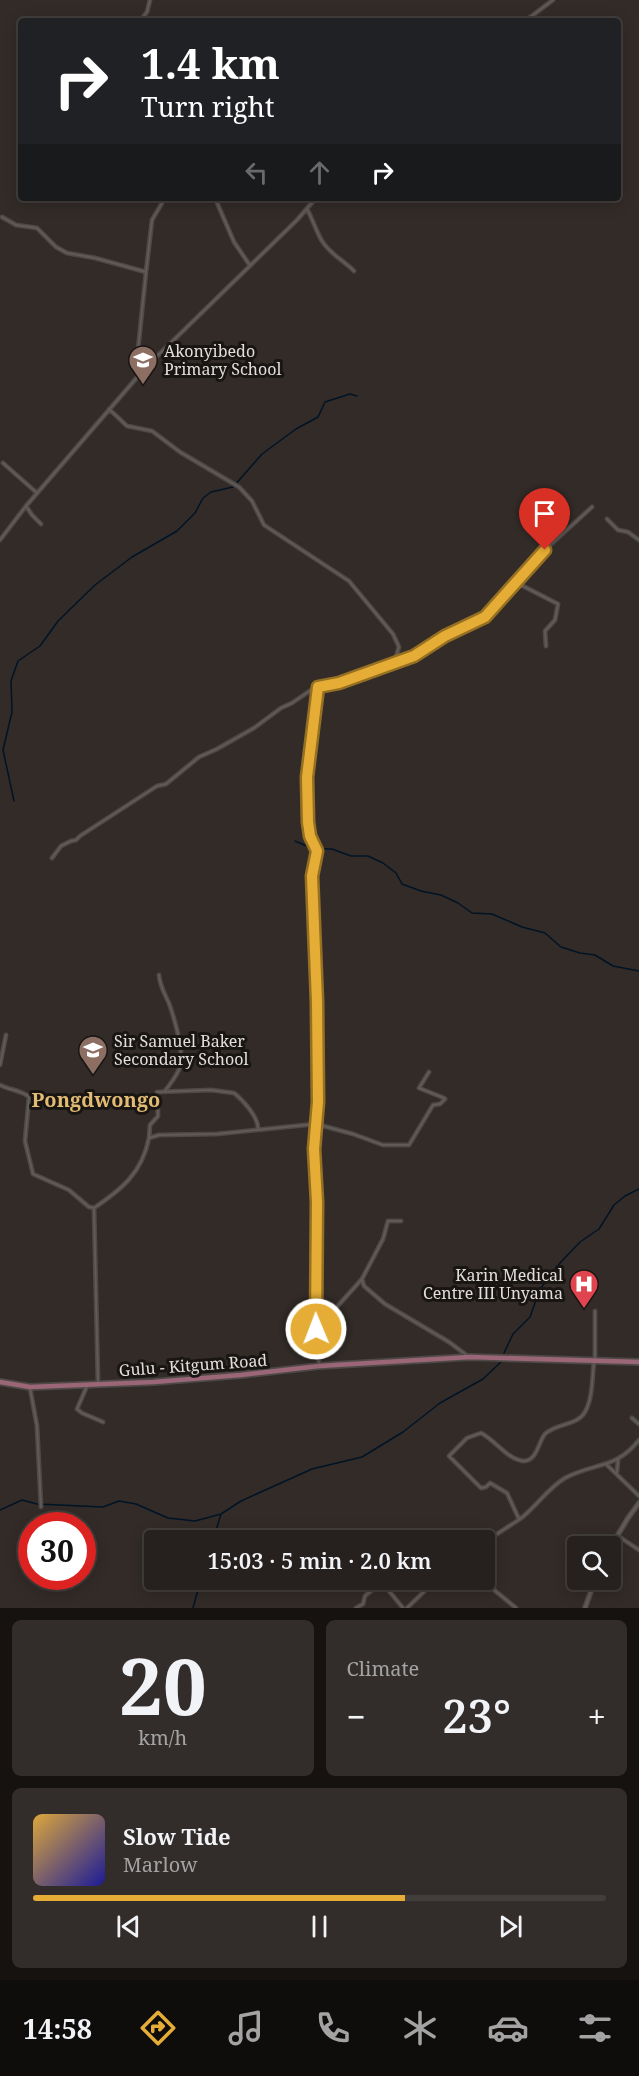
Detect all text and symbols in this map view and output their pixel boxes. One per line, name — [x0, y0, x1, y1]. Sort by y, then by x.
text: 1.4 km — [141, 34, 280, 91]
icon: right — [42, 42, 120, 120]
text: Turn right — [141, 88, 274, 125]
icon: left — [240, 156, 273, 189]
icon: ahead — [303, 156, 336, 189]
icon: right — [366, 156, 399, 189]
place label: Akonyibedo Primary School — [164, 340, 281, 380]
school or university icon: Akonyibedo Primary School — [127, 344, 159, 386]
pin — [519, 488, 570, 550]
icon: arrive — [528, 497, 561, 530]
place label: Sir Samuel Baker Secondary School — [114, 1030, 248, 1070]
school or university icon: Sir Samuel Baker Secondary School — [77, 1034, 109, 1076]
district label: Pongdwongo — [32, 1086, 160, 1113]
place label: Karin Medical Centre III Unyama — [423, 1264, 563, 1304]
hospital icon: Karin Medical Centre III Unyama — [568, 1268, 600, 1310]
position arrow — [284, 1297, 348, 1361]
street label: Gulu - Kitgum Road — [118, 1349, 268, 1381]
speed limit sign: 30 — [18, 1512, 96, 1590]
map controls — [567, 1536, 621, 1590]
button: search — [567, 1536, 621, 1590]
text: 15:03 · 5 min · 2.0 km — [207, 1545, 432, 1575]
text: 20 — [119, 1632, 207, 1738]
text: Climate — [347, 1655, 419, 1682]
text: 23° — [442, 1685, 511, 1746]
text: − — [347, 1694, 366, 1739]
text: + — [588, 1694, 606, 1739]
text: km/h — [138, 1724, 187, 1751]
text: Slow Tide — [123, 1821, 231, 1851]
text: Marlow — [123, 1851, 197, 1878]
icon: previous — [112, 1910, 145, 1943]
icon: pause — [303, 1910, 336, 1943]
icon: next — [494, 1910, 527, 1943]
icon: directions — [137, 2007, 179, 2049]
icon: music — [225, 2007, 267, 2049]
icon: phone — [312, 2007, 354, 2049]
icon: climate — [399, 2007, 441, 2049]
icon: car — [487, 2007, 529, 2049]
icon: filters — [574, 2007, 616, 2049]
text: 14:58 — [23, 2010, 92, 2047]

